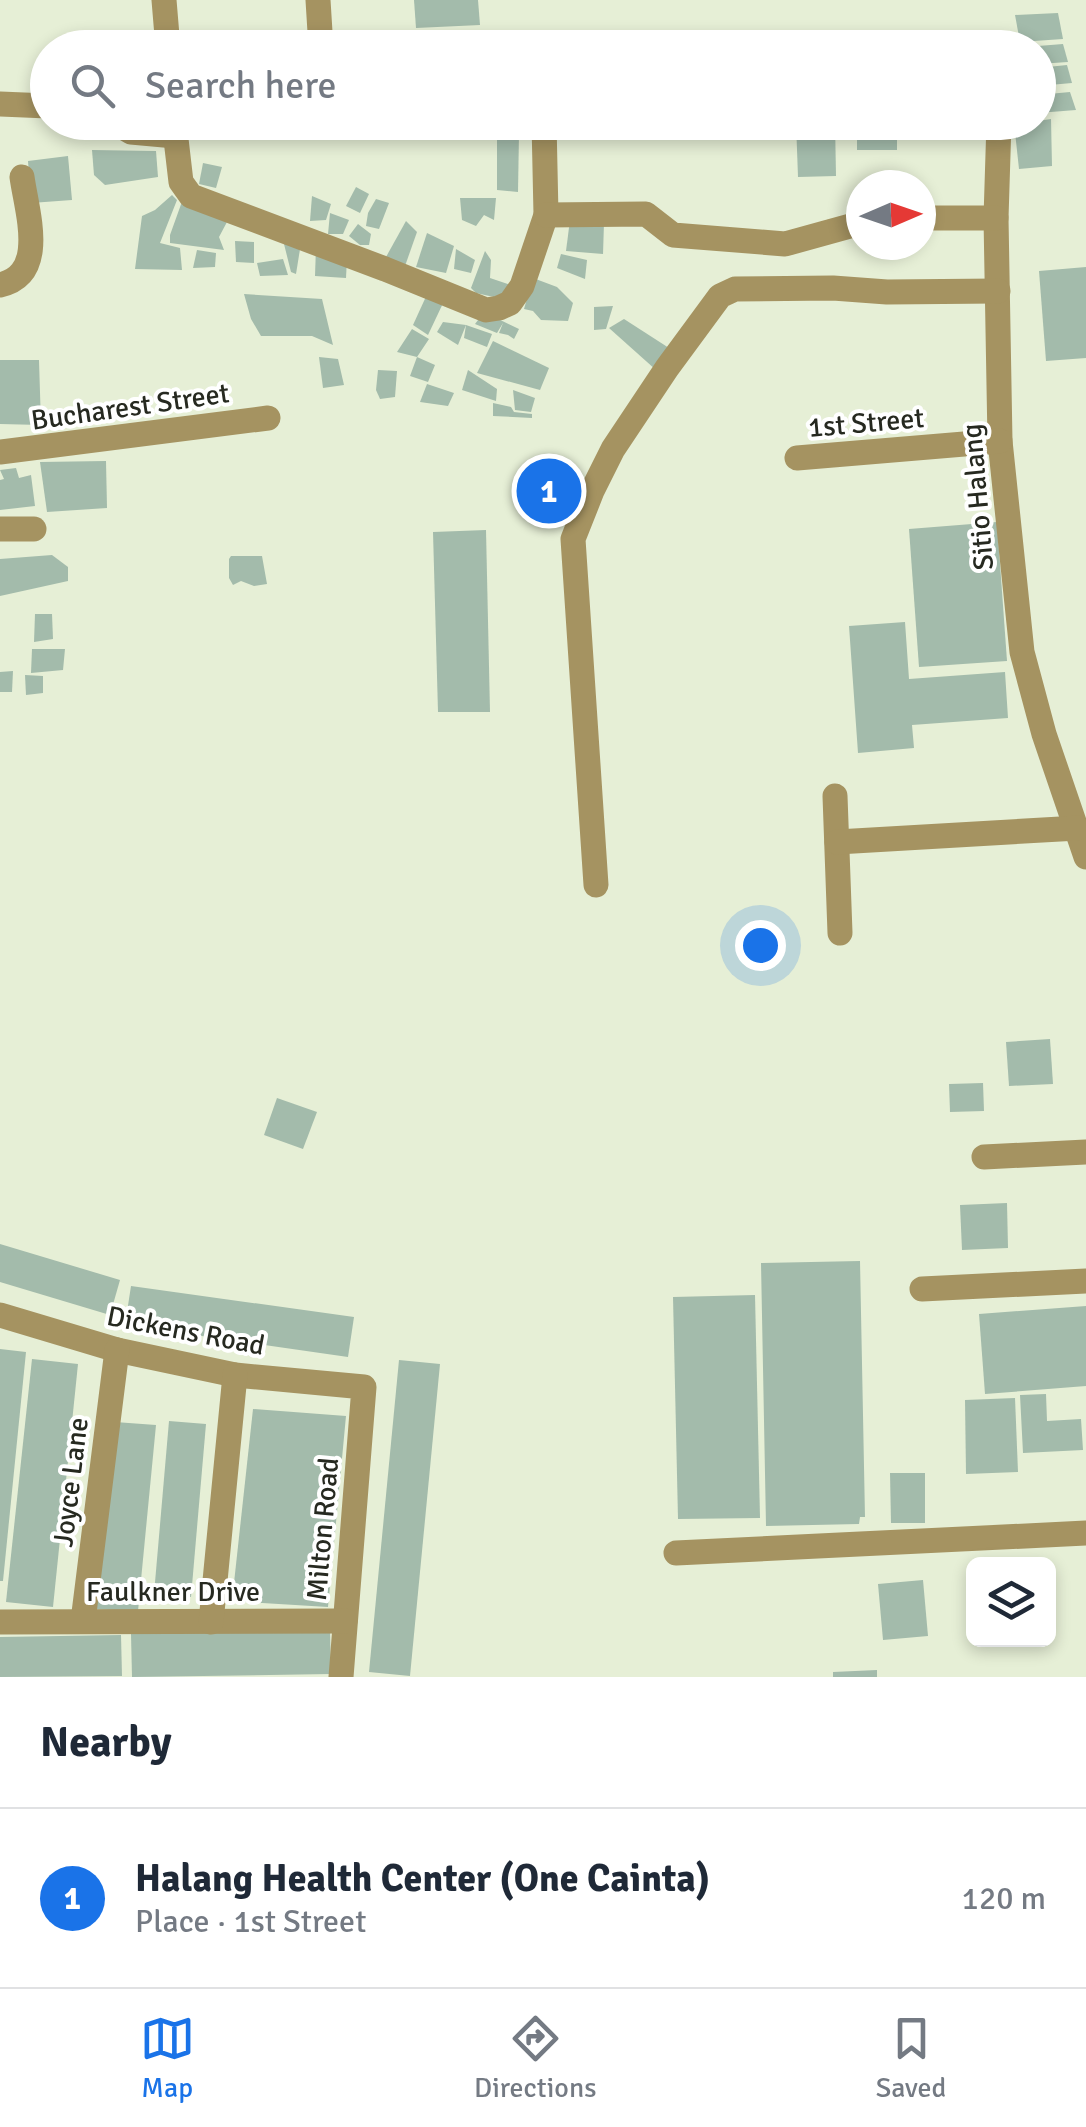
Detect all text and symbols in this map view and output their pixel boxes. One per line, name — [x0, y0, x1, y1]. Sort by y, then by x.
search box — [30, 30, 1056, 140]
icon: search — [65, 58, 120, 113]
text: Search here — [145, 62, 337, 109]
north arrow — [846, 170, 936, 260]
street label: Bucharest Street — [29, 376, 232, 438]
street label: 1st Street — [807, 401, 926, 445]
street label: Sitio Halang — [955, 422, 1001, 572]
pin: 1 — [516, 454, 582, 528]
your location — [735, 920, 786, 971]
street label: Dickens Road — [104, 1299, 268, 1363]
street label: Joyce Lane — [46, 1415, 96, 1549]
street label: Milton Road — [300, 1456, 346, 1602]
map controls — [966, 1557, 1056, 1647]
button: layers — [966, 1557, 1056, 1647]
street label: Faulkner Drive — [86, 1575, 260, 1609]
text: Nearby — [40, 1717, 172, 1768]
text: Halang Health Center (One Cainta) — [135, 1855, 710, 1902]
text: 1 — [64, 1879, 81, 1918]
text: 120 m — [962, 1879, 1046, 1918]
text: Place · 1st Street — [135, 1902, 366, 1941]
tab: Map — [140, 2011, 195, 2105]
tab: Directions — [474, 2011, 596, 2105]
tab: Saved — [876, 2011, 946, 2105]

